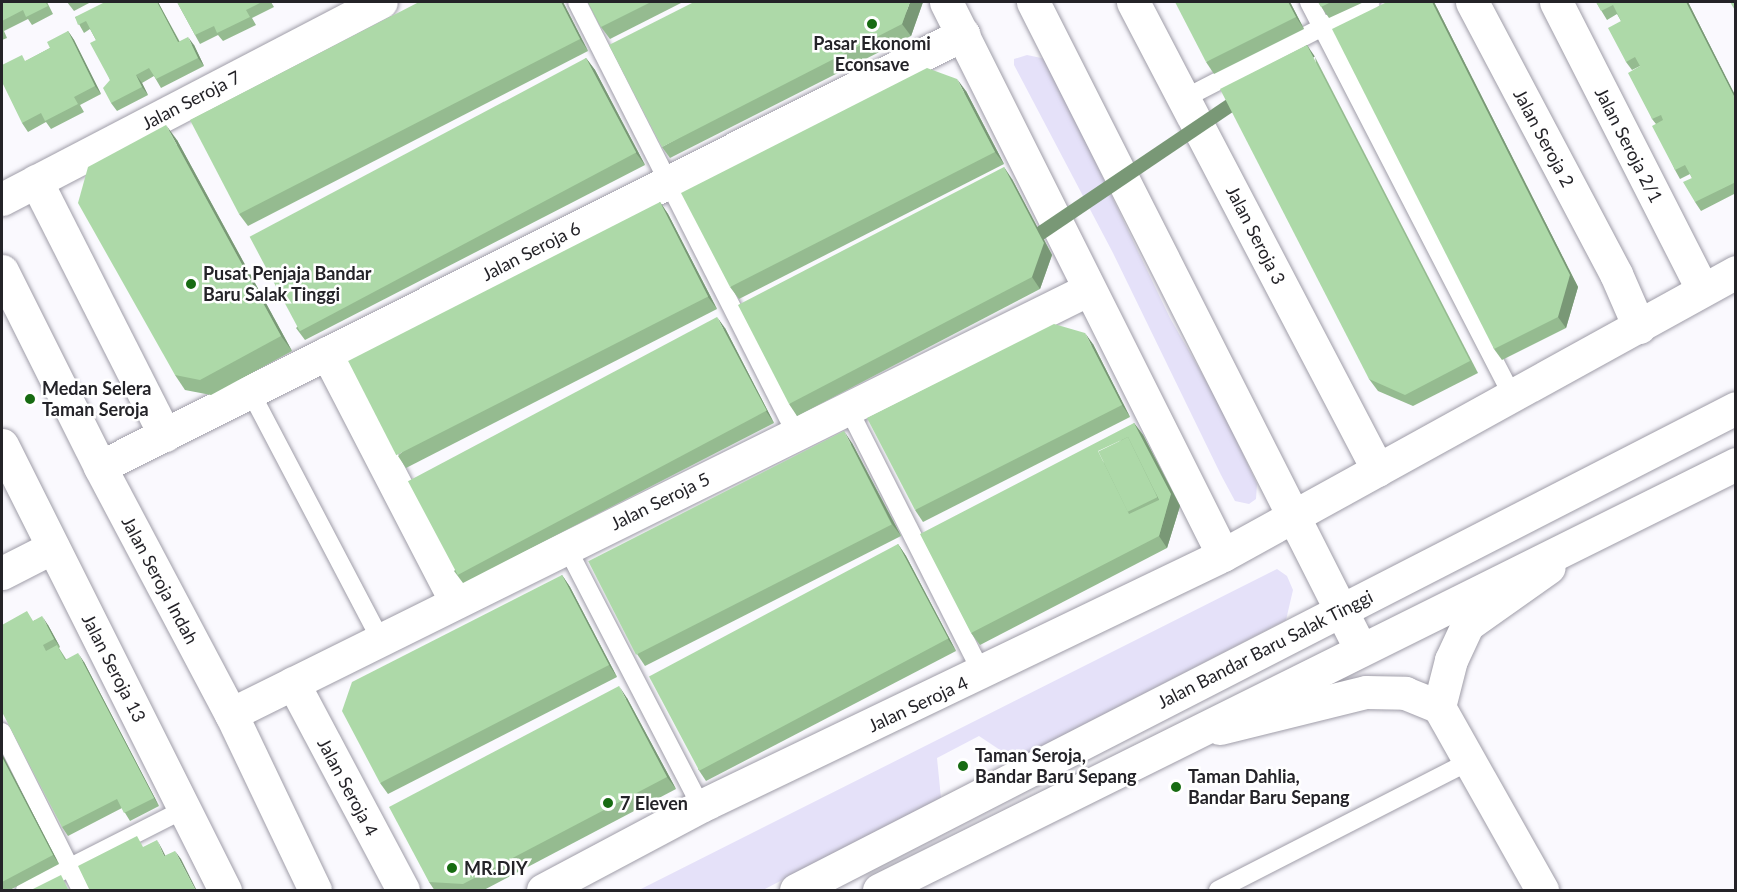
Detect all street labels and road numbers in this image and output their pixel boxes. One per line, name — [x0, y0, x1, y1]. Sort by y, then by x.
street label: Jalan Seroja 7 — [138, 66, 244, 134]
street label: Jalan Seroja 2/1 — [1591, 84, 1667, 206]
street label: Jalan Seroja 2 — [1509, 85, 1579, 191]
street label: Jalan Seroja 3 — [1222, 182, 1290, 288]
street label: Jalan Seroja 6 — [478, 217, 584, 285]
street label: Jalan Seroja 5 — [607, 468, 713, 534]
street label: Jalan Seroja Indah — [117, 512, 203, 648]
street label: Jalan Bandar Baru Salak Tinggi — [1153, 585, 1377, 713]
street label: Jalan Seroja 13 — [78, 610, 150, 726]
street label: Jalan Seroja 4 — [865, 671, 971, 737]
street label: Jalan Seroja 4 — [313, 734, 383, 840]

